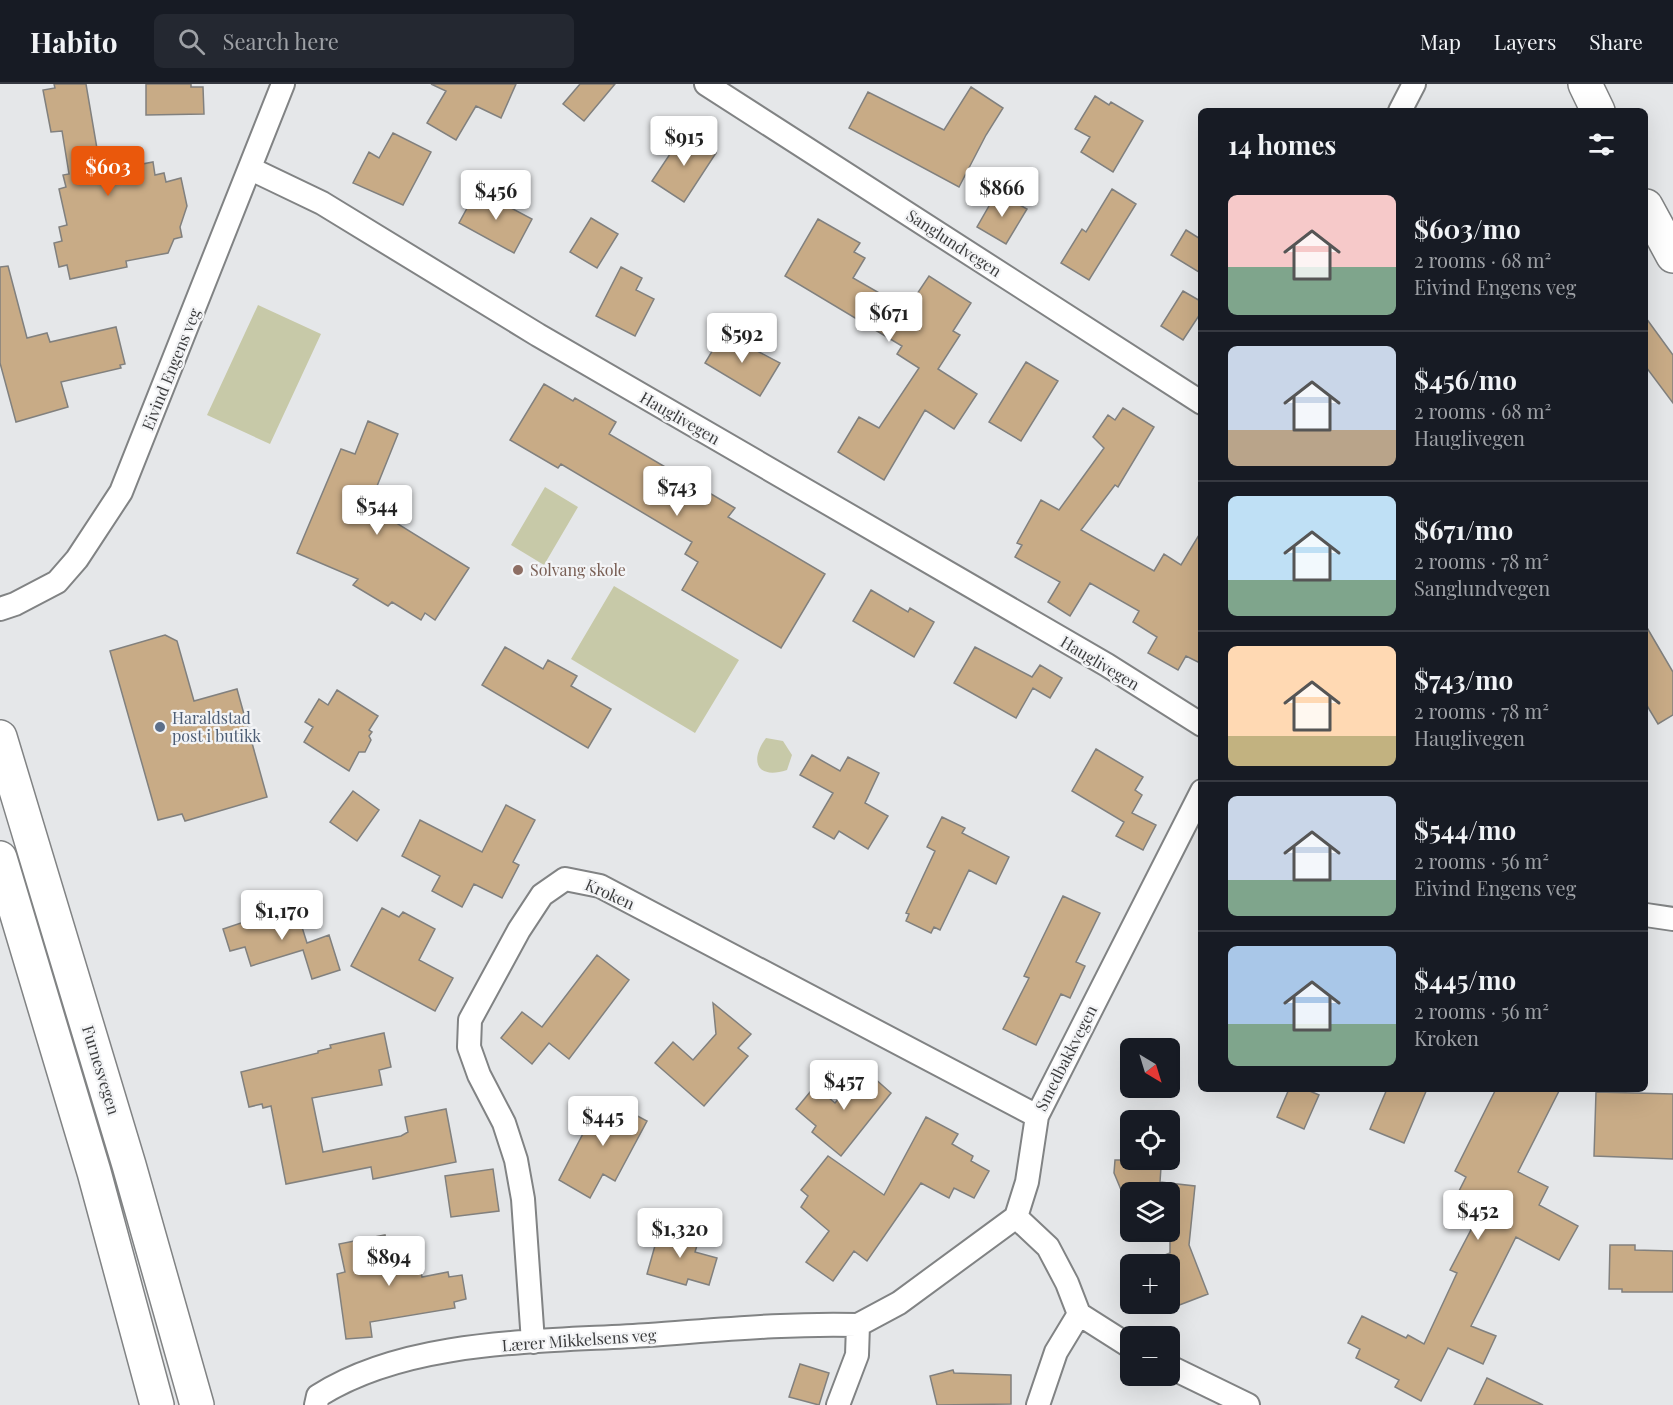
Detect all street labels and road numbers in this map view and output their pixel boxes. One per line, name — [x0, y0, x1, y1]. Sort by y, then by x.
street label: Sanglundvegen — [903, 204, 1006, 281]
street label: Eivind Engens veg — [136, 304, 205, 433]
street label: Hauglivegen — [637, 386, 724, 449]
street label: Hauglivegen — [1057, 631, 1144, 695]
street label: Kroken — [582, 873, 639, 914]
street label: Smedbakkvegen — [1030, 1001, 1101, 1114]
street label: Furnesvegen — [78, 1023, 125, 1117]
street label: Lærer Mikkelsens veg — [501, 1324, 657, 1355]

